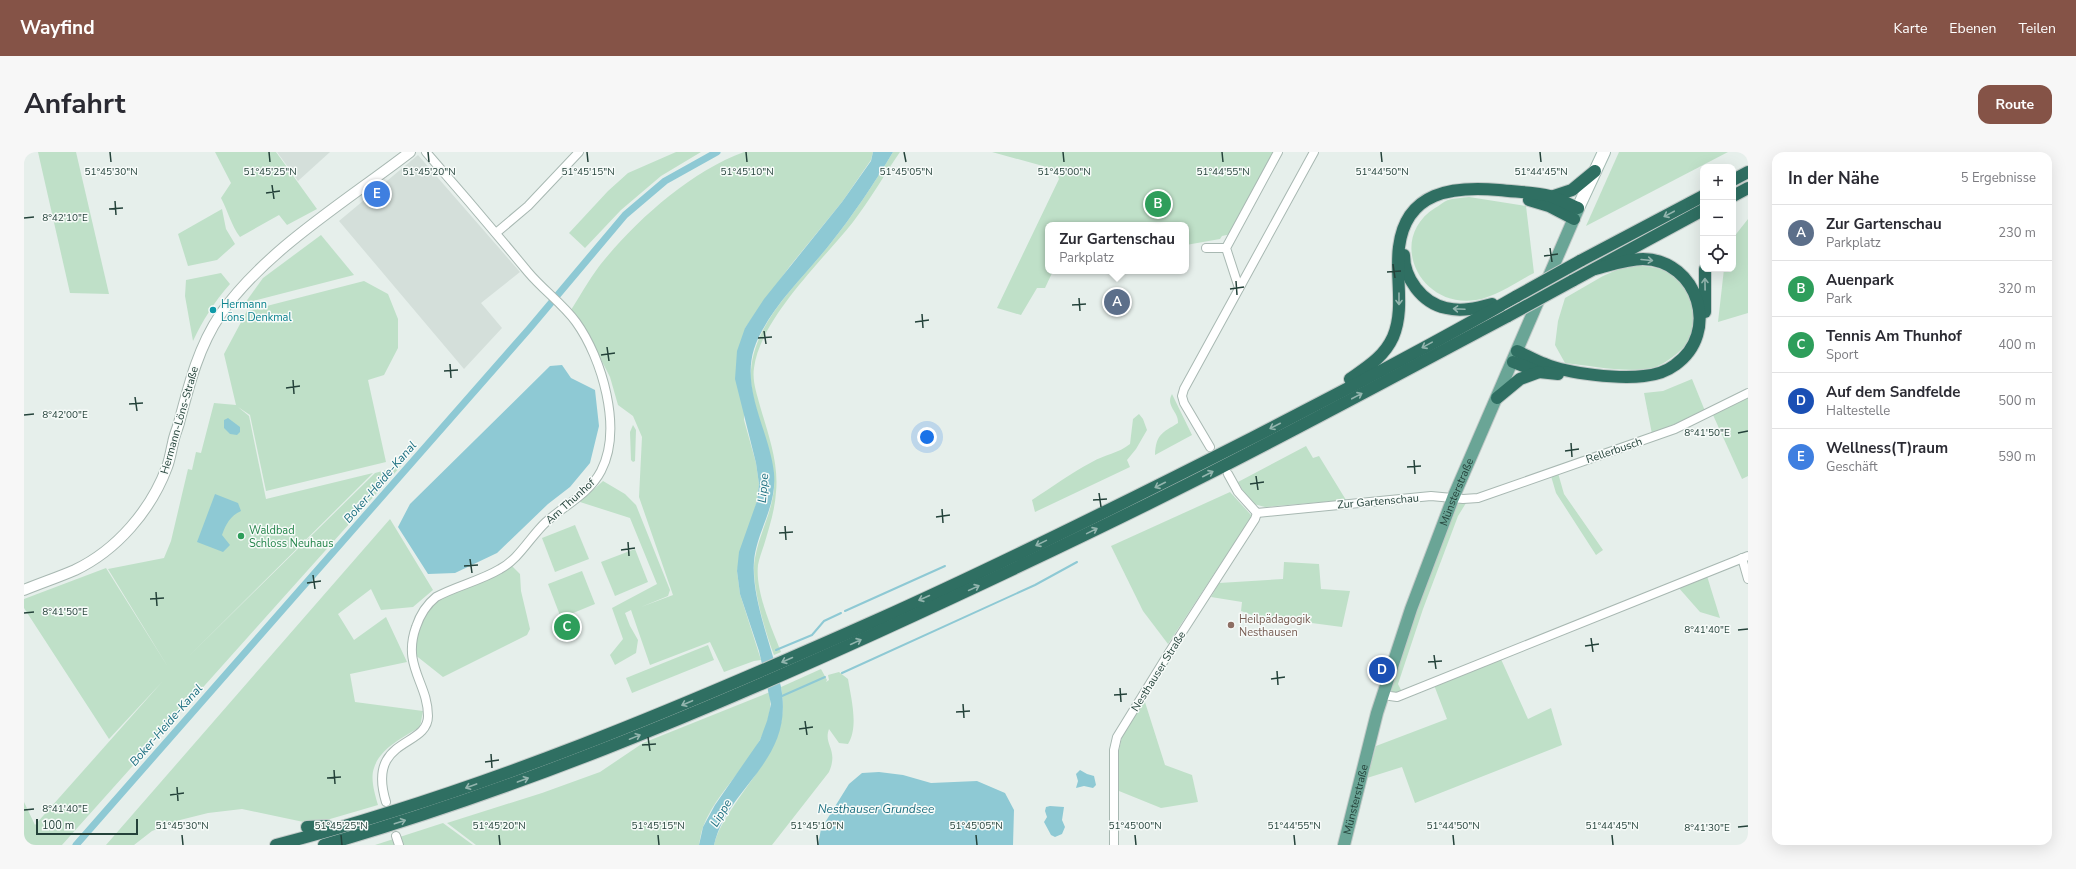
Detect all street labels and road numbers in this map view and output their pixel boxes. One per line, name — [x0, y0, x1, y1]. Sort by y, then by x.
street label: Hermann-Löns-Straße — [157, 364, 202, 476]
street label: Rellerbusch — [1584, 434, 1644, 467]
street label: Münsterstraße — [1436, 456, 1477, 528]
street label: Am Thunhof — [542, 475, 598, 528]
street label: Zur Gartenschau — [1337, 490, 1419, 513]
street label: Nesthauser Straße — [1128, 628, 1189, 714]
street label: Münsterstraße — [1340, 763, 1372, 836]

